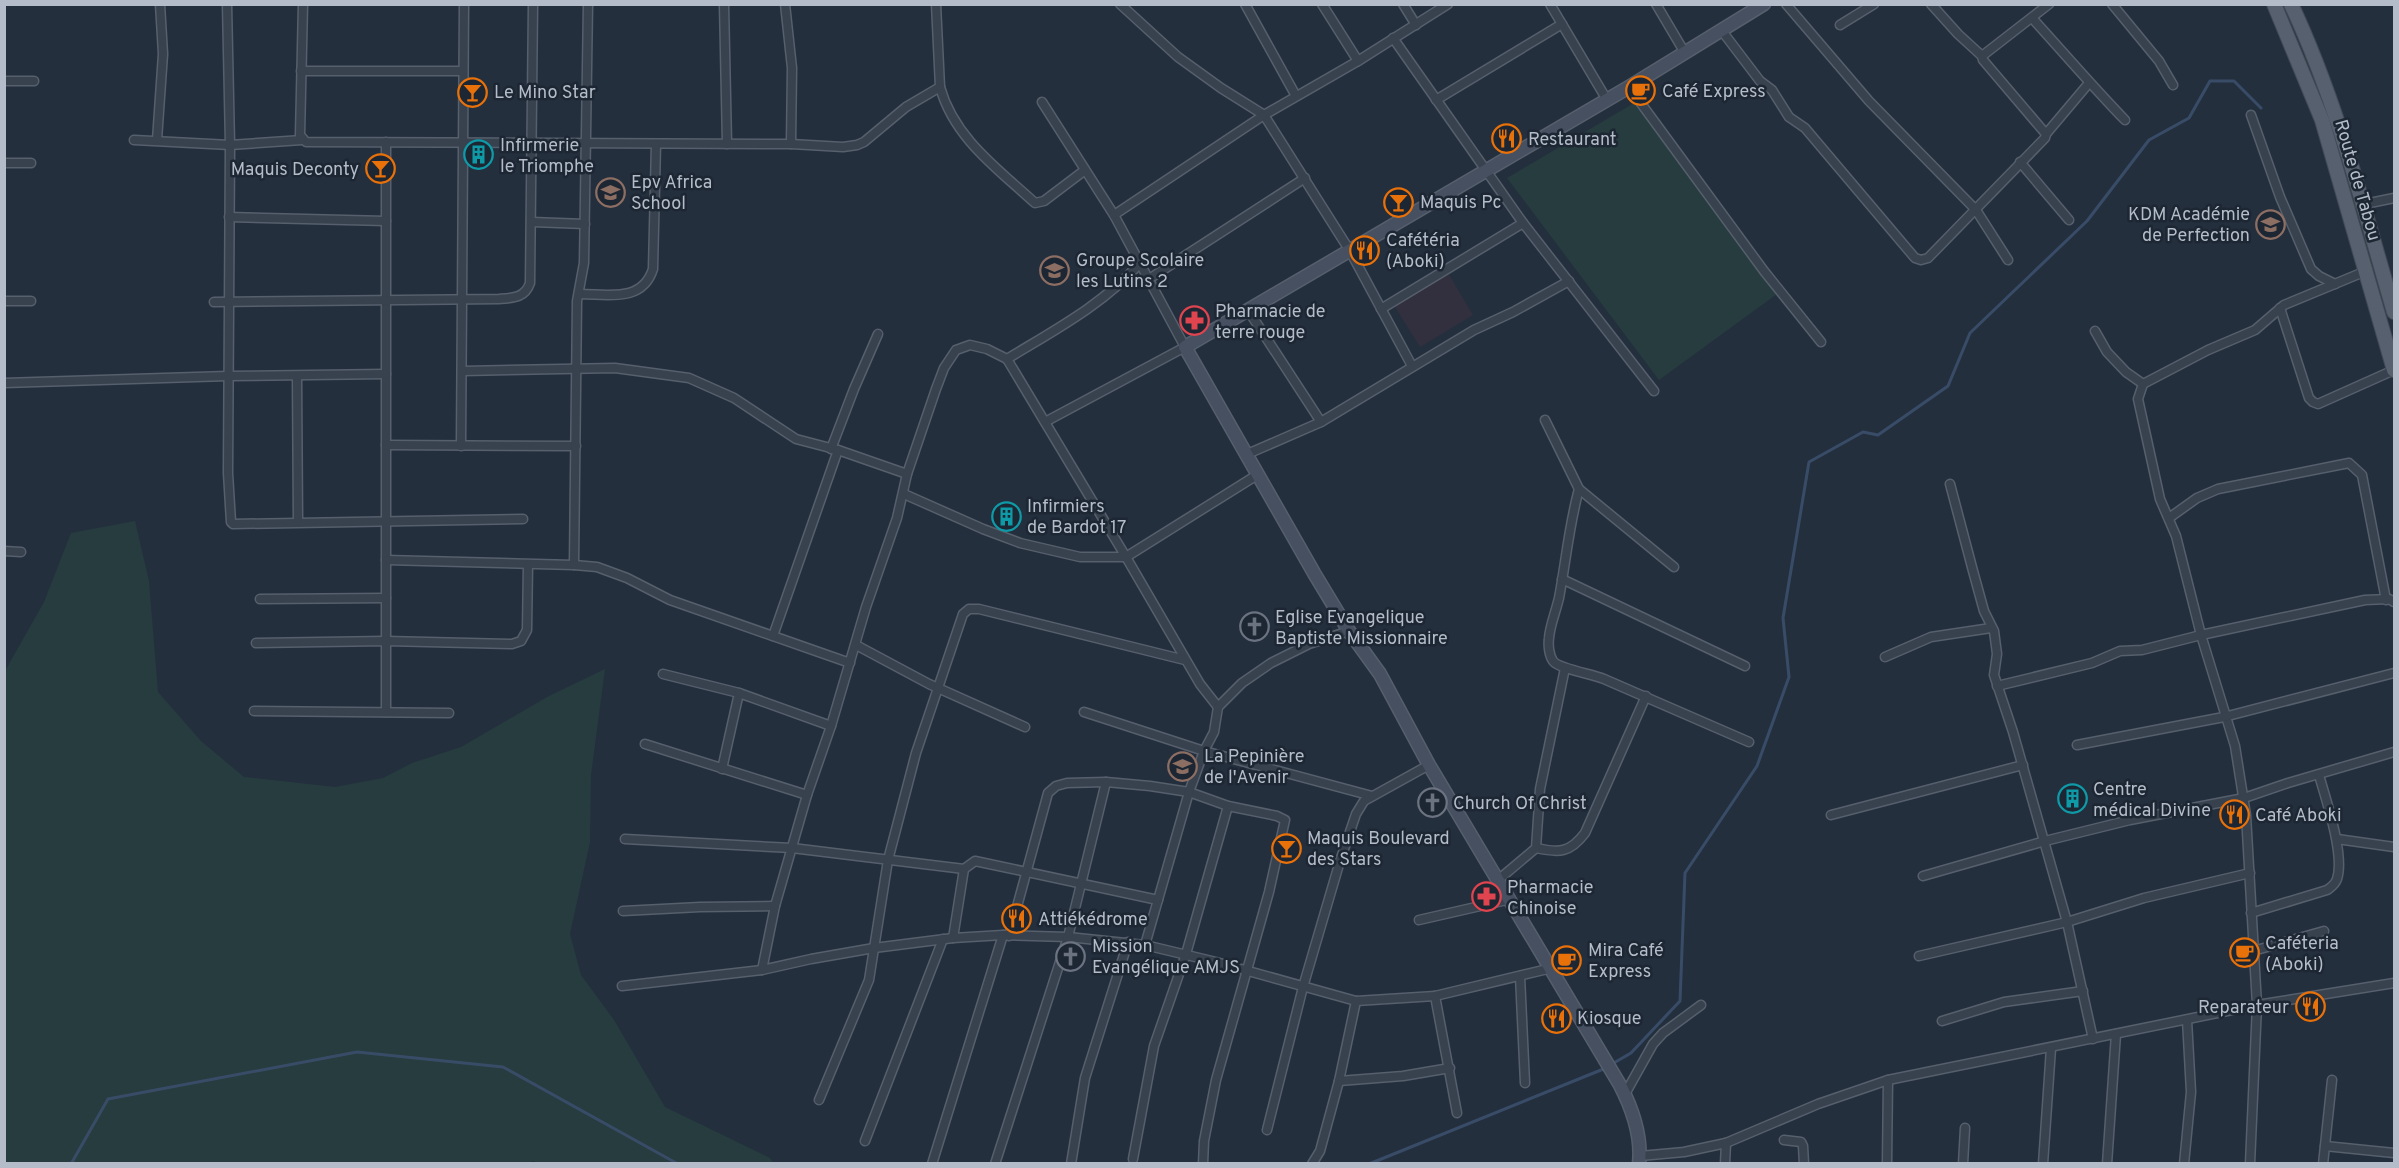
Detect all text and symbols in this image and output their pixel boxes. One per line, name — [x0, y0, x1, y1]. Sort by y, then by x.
cafe icon: Café Express — [1625, 75, 1657, 107]
bar icon: Le Mino Star — [457, 76, 489, 108]
place label: Café Express — [1662, 81, 1766, 104]
place label: Le Mino Star — [494, 82, 596, 105]
street label: Route de Tabou — [2328, 117, 2385, 244]
restaurant icon: Restaurant — [1491, 123, 1523, 155]
place label: Restaurant — [1528, 129, 1617, 152]
place label: Infirmerie le Triomphe — [500, 135, 594, 179]
building icon: Infirmerie le Triomphe — [463, 139, 495, 171]
bar icon: Maquis Deconty — [364, 153, 396, 185]
place label: Maquis Deconty — [231, 159, 359, 182]
place label: Epv Africa School — [631, 172, 712, 216]
school or university icon: Epv Africa School — [594, 176, 626, 208]
bar icon: Maquis Pc — [1383, 186, 1415, 218]
place label: Maquis Pc — [1420, 192, 1502, 215]
place label: KDM Académie de Perfection — [2128, 204, 2250, 248]
school or university icon: KDM Académie de Perfection — [2255, 208, 2287, 240]
place label: Cafétéria (Aboki) — [1386, 230, 1460, 274]
restaurant icon: Cafétéria (Aboki) — [1349, 234, 1381, 266]
place label: Groupe Scolaire les Lutins 2 — [1076, 250, 1204, 294]
school or university icon: Groupe Scolaire les Lutins 2 — [1039, 254, 1071, 286]
place label: Pharmacie de terre rouge — [1215, 301, 1326, 345]
pharmacy icon: Pharmacie de terre rouge — [1178, 305, 1210, 337]
place label: Infirmiers de Bardot 17 — [1027, 496, 1126, 540]
building icon: Infirmiers de Bardot 17 — [990, 500, 1022, 532]
place label: Eglise Evangelique Baptiste Missionnaire — [1275, 607, 1448, 651]
church icon: Eglise Evangelique Baptiste Missionnaire — [1238, 611, 1270, 643]
place label: La Pepinière de l'Avenir — [1204, 746, 1304, 790]
school or university icon: La Pepinière de l'Avenir — [1167, 750, 1199, 782]
place label: Centre médical Divine — [2093, 779, 2211, 823]
building icon: Centre médical Divine — [2056, 783, 2088, 815]
church icon: Church Of Christ — [1416, 787, 1448, 819]
place label: Church Of Christ — [1453, 793, 1587, 816]
restaurant icon: Café Aboki — [2218, 799, 2250, 831]
place label: Café Aboki — [2255, 805, 2342, 828]
place label: Maquis Boulevard des Stars — [1307, 828, 1450, 872]
bar icon: Maquis Boulevard des Stars — [1270, 832, 1302, 864]
place label: Pharmacie Chinoise — [1507, 877, 1594, 921]
pharmacy icon: Pharmacie Chinoise — [1470, 881, 1502, 913]
restaurant icon: Attiékédrome — [1001, 903, 1033, 935]
place label: Attiékédrome — [1038, 909, 1148, 932]
place label: Caféteria (Aboki) — [2265, 933, 2339, 977]
place label: Mission Evangélique AMJS — [1092, 936, 1240, 980]
cafe icon: Caféteria (Aboki) — [2228, 937, 2260, 969]
church icon: Mission Evangélique AMJS — [1055, 940, 1087, 972]
place label: Mira Café Express — [1588, 940, 1664, 984]
cafe icon: Mira Café Express — [1551, 944, 1583, 976]
restaurant icon: Reparateur — [2294, 991, 2326, 1023]
place label: Reparateur — [2198, 997, 2289, 1020]
restaurant icon: Kiosque — [1540, 1002, 1572, 1034]
place label: Kiosque — [1577, 1008, 1641, 1031]

